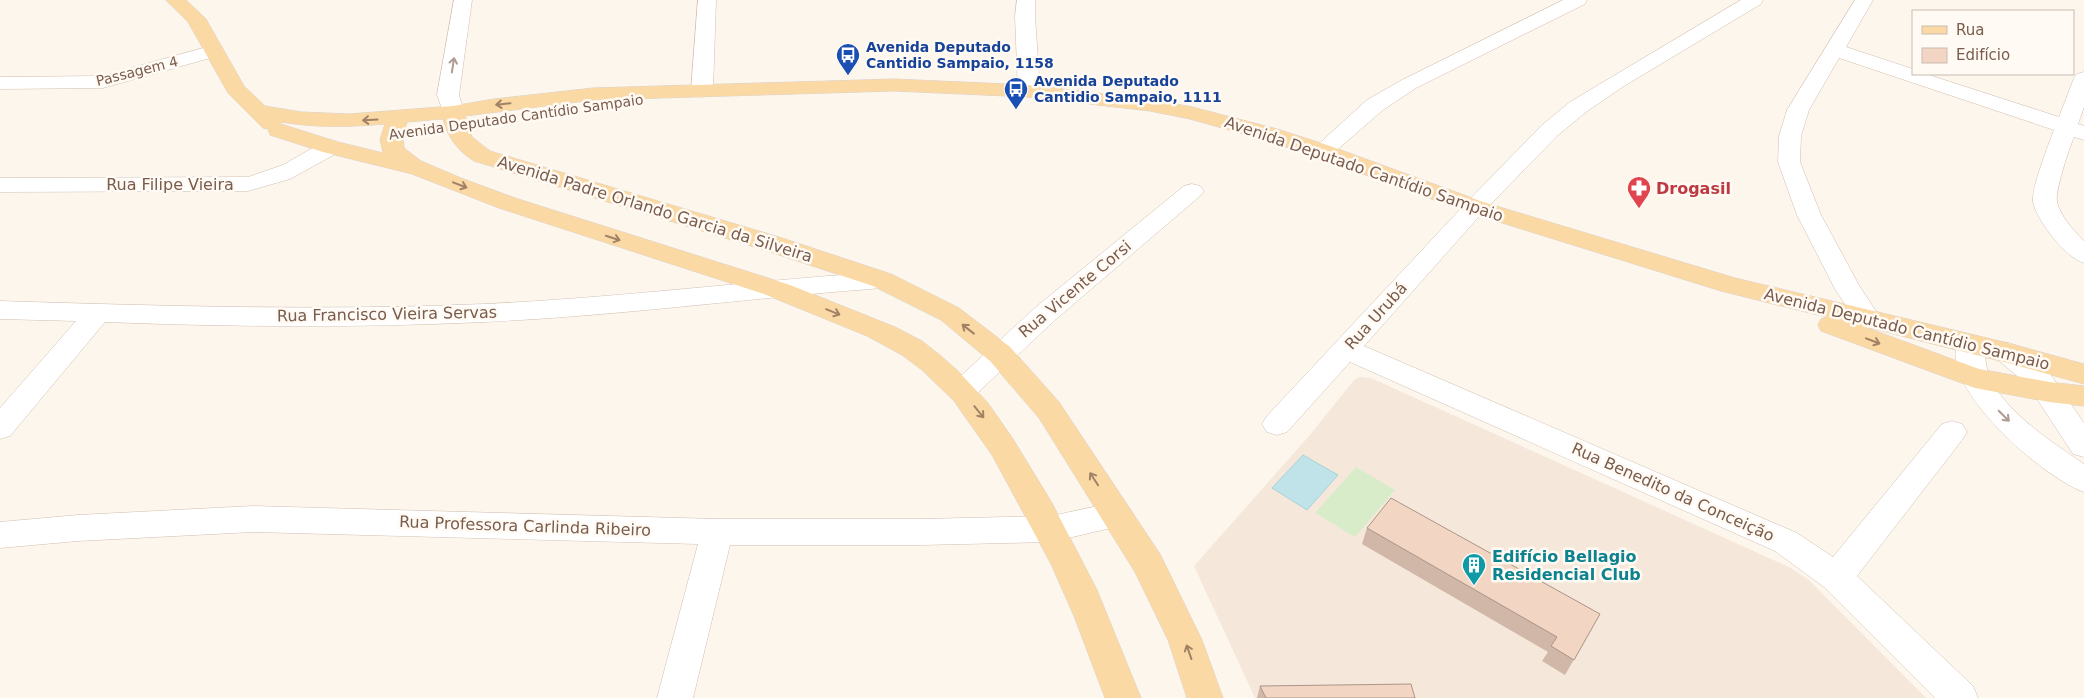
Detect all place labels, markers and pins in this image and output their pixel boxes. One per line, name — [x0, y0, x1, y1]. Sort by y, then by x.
place label: Avenida Deputado Cantidio Sampaio, 1158 — [866, 39, 1054, 71]
bus stop icon: Avenida Deputado Cantidio Sampaio, 1158 — [835, 42, 861, 76]
place label: Avenida Deputado Cantidio Sampaio, 1111 — [1034, 73, 1222, 105]
bus stop icon: Avenida Deputado Cantidio Sampaio, 1111 — [1003, 76, 1029, 110]
pharmacy icon: Drogasil — [1626, 175, 1652, 209]
place label: Drogasil — [1656, 179, 1731, 198]
place label: Edifício Bellagio Residencial Club — [1492, 547, 1641, 584]
building icon: Edifício Bellagio Residencial Club — [1461, 552, 1487, 586]

